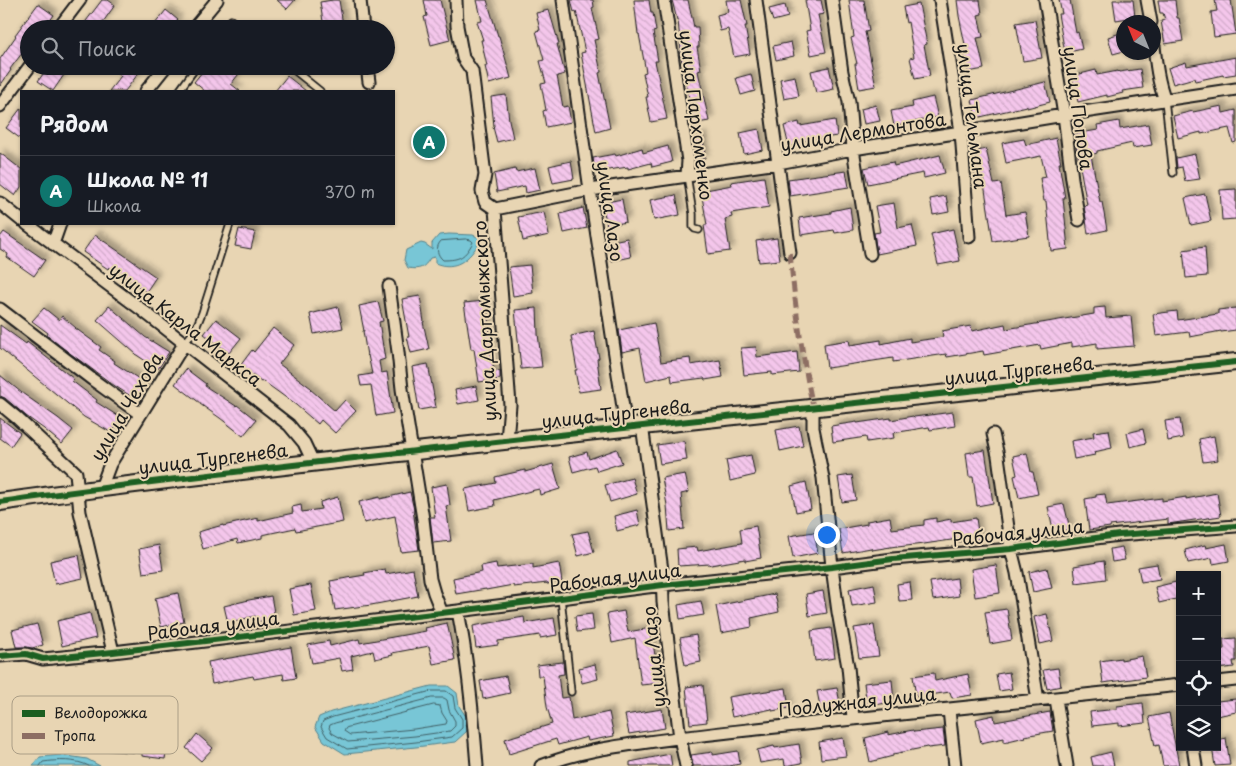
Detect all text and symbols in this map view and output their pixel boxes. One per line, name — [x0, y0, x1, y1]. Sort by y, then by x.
north arrow — [1116, 15, 1161, 60]
search box — [20, 20, 395, 75]
street label: улица Пархоменко — [673, 28, 721, 202]
icon: search — [38, 34, 66, 62]
text: Поиск — [78, 34, 136, 62]
street label: улица Тельмана — [951, 42, 995, 191]
street label: улица Попова — [1057, 44, 1101, 173]
street label: улица Лермонтова — [778, 104, 948, 157]
text: Рядом — [40, 107, 108, 139]
pin: A — [413, 123, 445, 161]
street label: улица Лазо — [591, 159, 631, 263]
text: Школа № 11 — [87, 165, 208, 193]
text: A — [50, 179, 62, 203]
text: 370 m — [325, 179, 375, 203]
text: Школа — [87, 193, 141, 217]
street label: улица Даргомыжского — [465, 220, 503, 422]
street label: улица Карла Маркса — [104, 256, 269, 393]
street label: улица Чехова — [83, 346, 170, 466]
street label: улица Тургенева — [943, 349, 1096, 391]
street label: улица Тургенева — [540, 392, 693, 434]
street label: улица Тургенева — [137, 435, 290, 481]
street label: Рабочая улица — [951, 512, 1086, 552]
your location — [814, 522, 840, 548]
street label: Рабочая улица — [548, 555, 683, 598]
map controls — [1176, 571, 1221, 751]
button: + — [1176, 571, 1221, 616]
street label: Рабочая улица — [146, 603, 281, 646]
street label: улица Лазо — [634, 605, 672, 709]
button: − — [1176, 616, 1221, 661]
button: locate — [1176, 661, 1221, 706]
street label: Подлужная улица — [777, 679, 938, 723]
legend — [12, 696, 178, 754]
text: Велодорожка — [54, 702, 148, 723]
button: layers — [1176, 706, 1221, 751]
text: Тропа — [54, 725, 96, 746]

